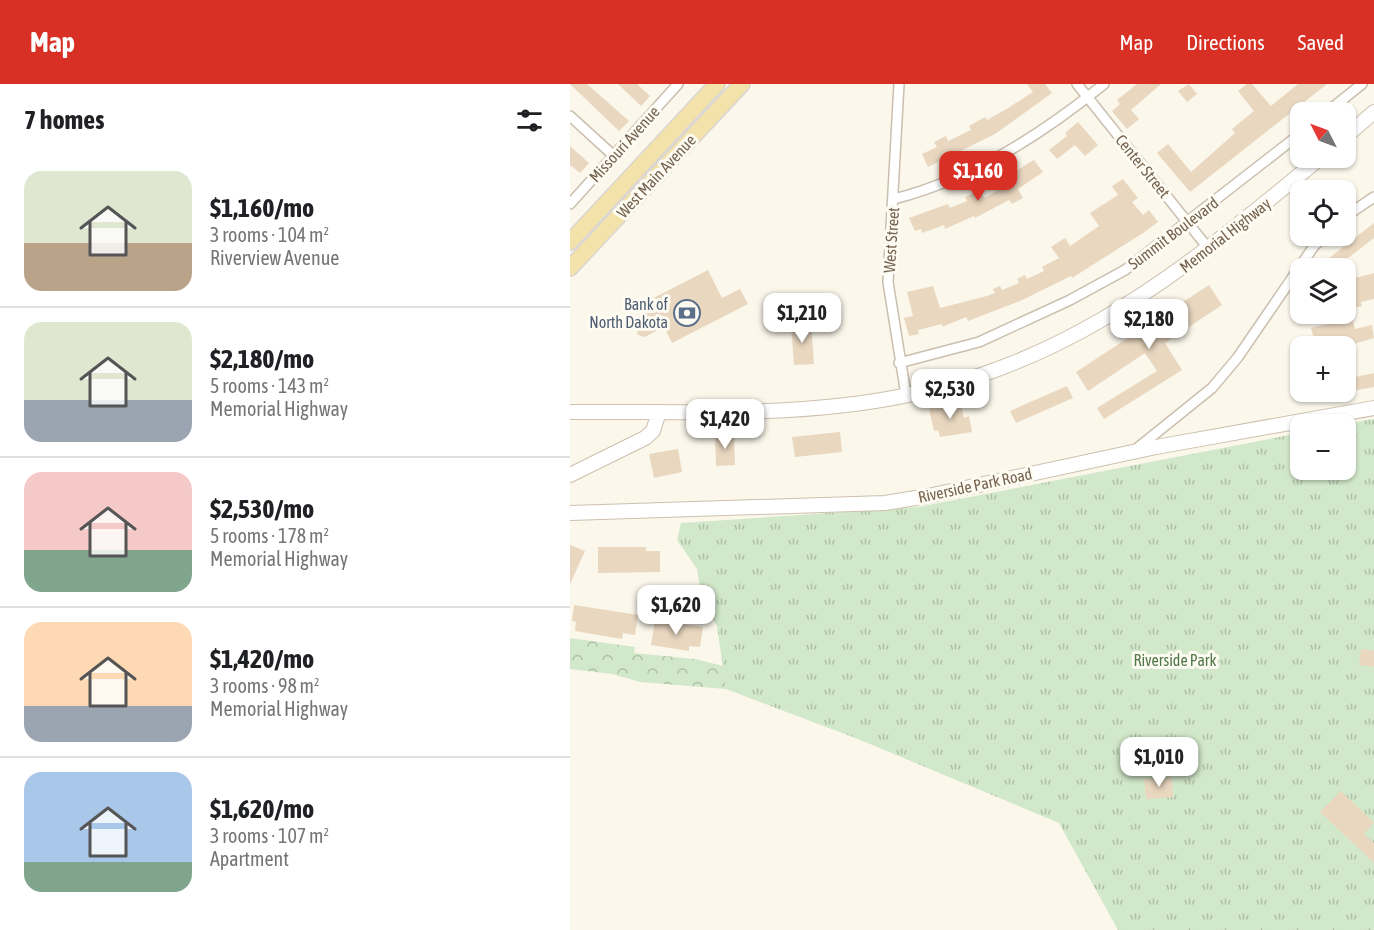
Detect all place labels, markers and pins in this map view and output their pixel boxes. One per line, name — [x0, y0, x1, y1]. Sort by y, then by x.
pin: $1,160 — [929, 151, 1027, 202]
pin: $1,210 — [753, 293, 851, 344]
place label: Bank of North Dakota — [589, 295, 669, 331]
bank icon: Bank of North Dakota — [672, 298, 702, 328]
pin: $2,180 — [1100, 299, 1198, 350]
pin: $2,530 — [901, 369, 999, 420]
pin: $1,420 — [676, 399, 774, 450]
pin: $1,620 — [627, 585, 725, 636]
pin: $1,010 — [1110, 737, 1208, 788]

